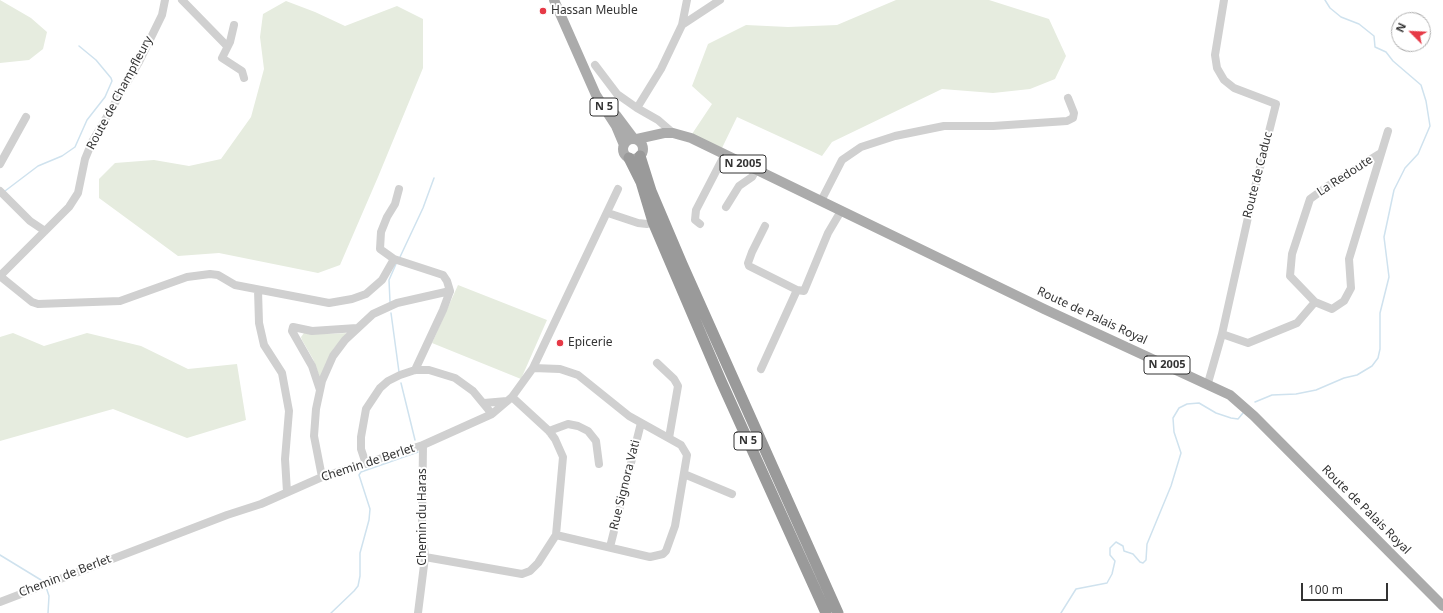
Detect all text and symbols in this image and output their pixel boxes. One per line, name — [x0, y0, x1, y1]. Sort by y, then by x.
place label: Hassan Meuble — [551, 4, 638, 18]
marker: Hassan Meuble — [538, 6, 548, 16]
north arrow — [1391, 12, 1431, 52]
text: N — [1392, 20, 1409, 34]
street label: Route de Champfleury — [84, 34, 156, 152]
road number: N 5 — [590, 98, 618, 116]
street label: Route de Caduc — [1240, 130, 1276, 220]
street label: La Redoute — [1314, 153, 1376, 199]
road number: N 2005 — [720, 155, 766, 173]
street label: Route de Palais Royal — [1035, 284, 1149, 348]
place label: Epicerie — [568, 336, 612, 350]
marker: Epicerie — [555, 338, 565, 348]
road number: N 2005 — [1144, 356, 1190, 374]
road number: N 5 — [734, 432, 762, 450]
street label: Rue Signora Vati — [607, 439, 643, 531]
street label: Chemin de Berlet — [319, 441, 417, 485]
street label: Route de Palais Royal — [1319, 463, 1413, 557]
street label: Chemin du Haras — [416, 468, 430, 566]
street label: Chemin de Berlet — [17, 552, 113, 600]
scale bar — [1303, 575, 1390, 601]
text: 100 m — [1308, 581, 1343, 598]

